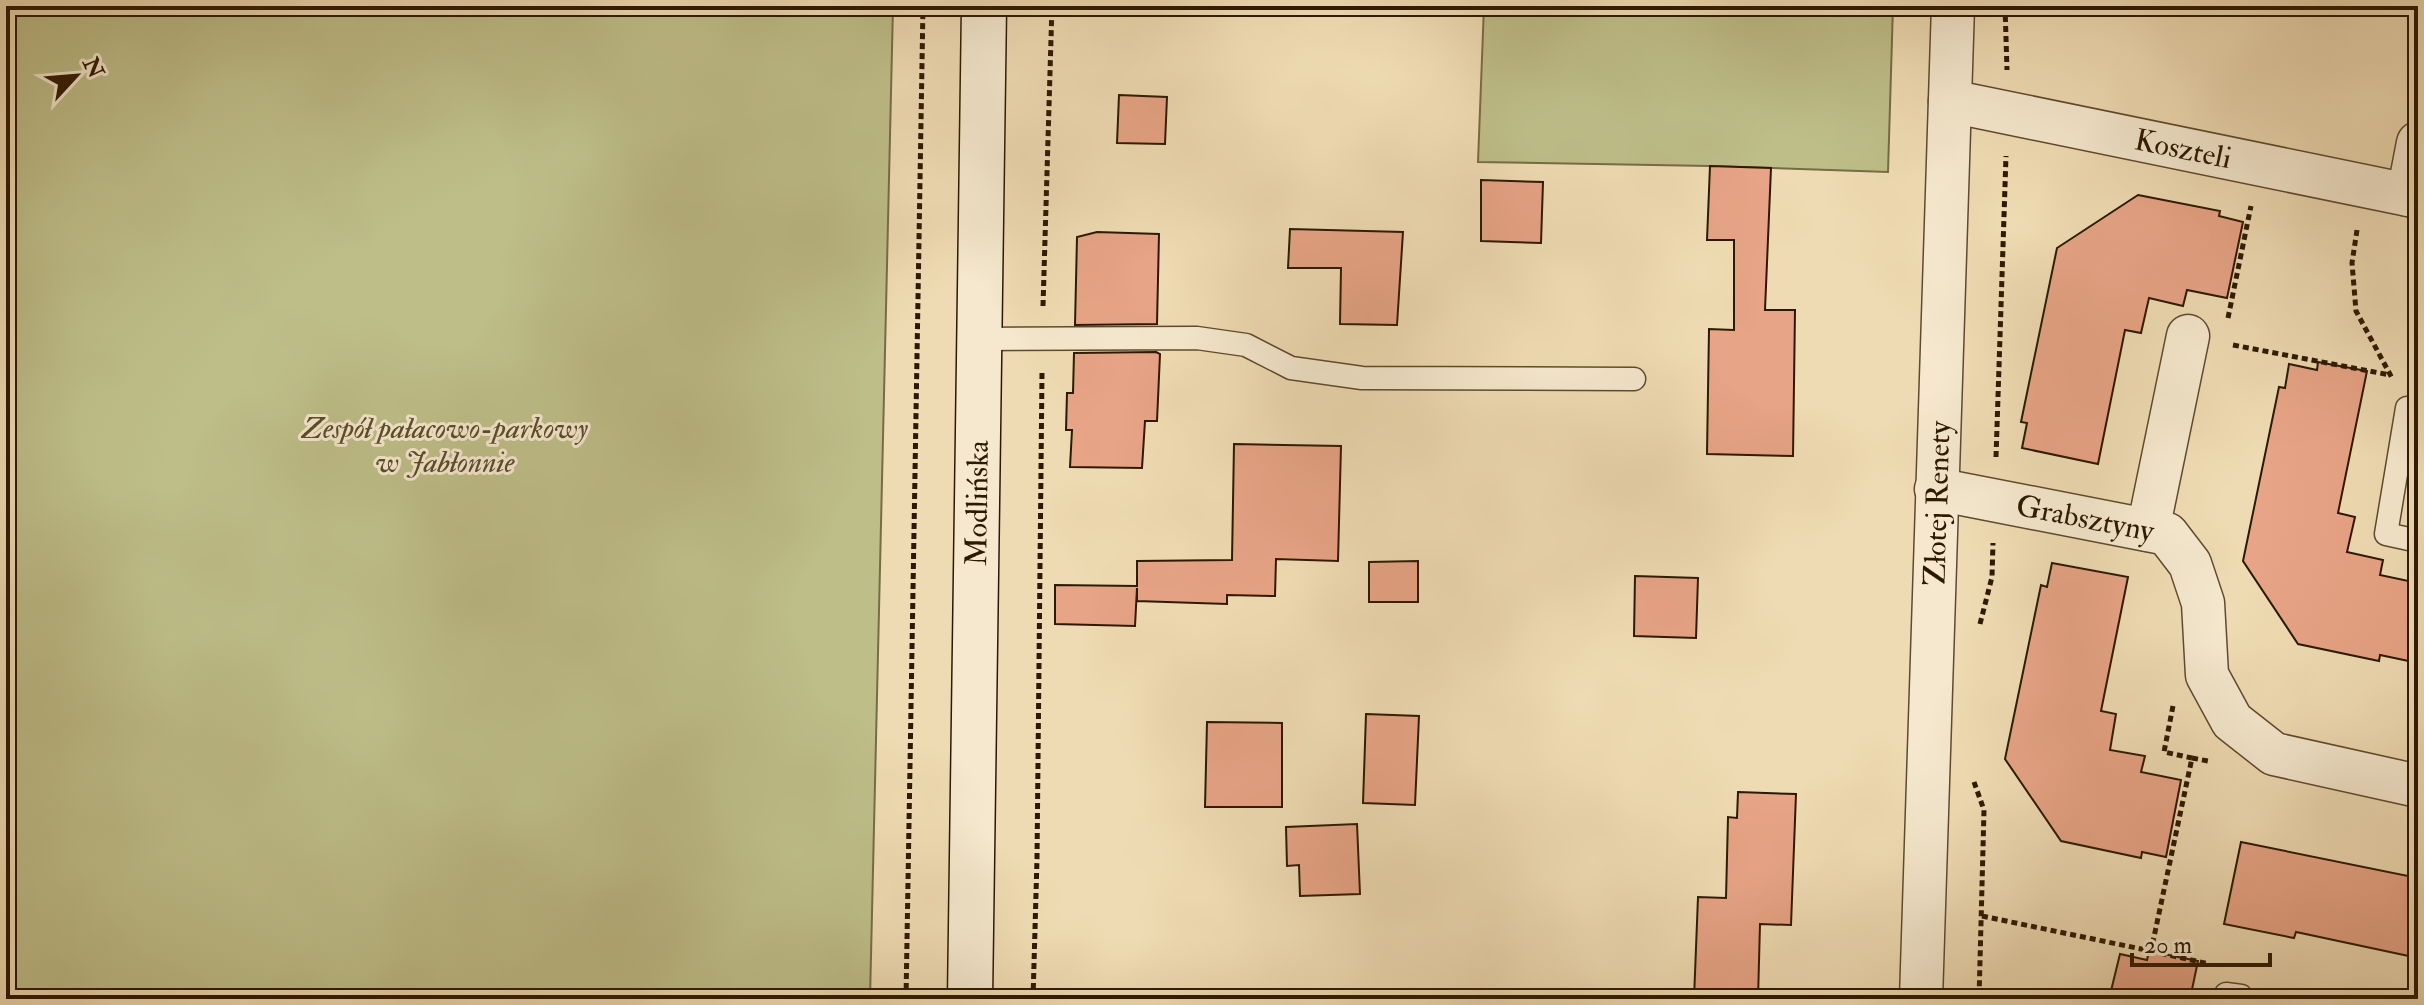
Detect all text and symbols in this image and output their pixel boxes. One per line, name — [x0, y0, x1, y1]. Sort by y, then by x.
north arrow — [36, 36, 116, 116]
text: N — [76, 52, 110, 83]
street label: Koszteli — [2132, 121, 2235, 177]
park label: Zespół pałacowo-parkowy w Jabłonnie — [300, 410, 589, 481]
street label: Złotej Renety — [1916, 419, 1958, 586]
street label: Modlińska — [958, 439, 996, 566]
street label: Grabsztyny — [2013, 487, 2158, 550]
scale bar — [2132, 917, 2270, 967]
text: 20 m — [2144, 930, 2193, 961]

